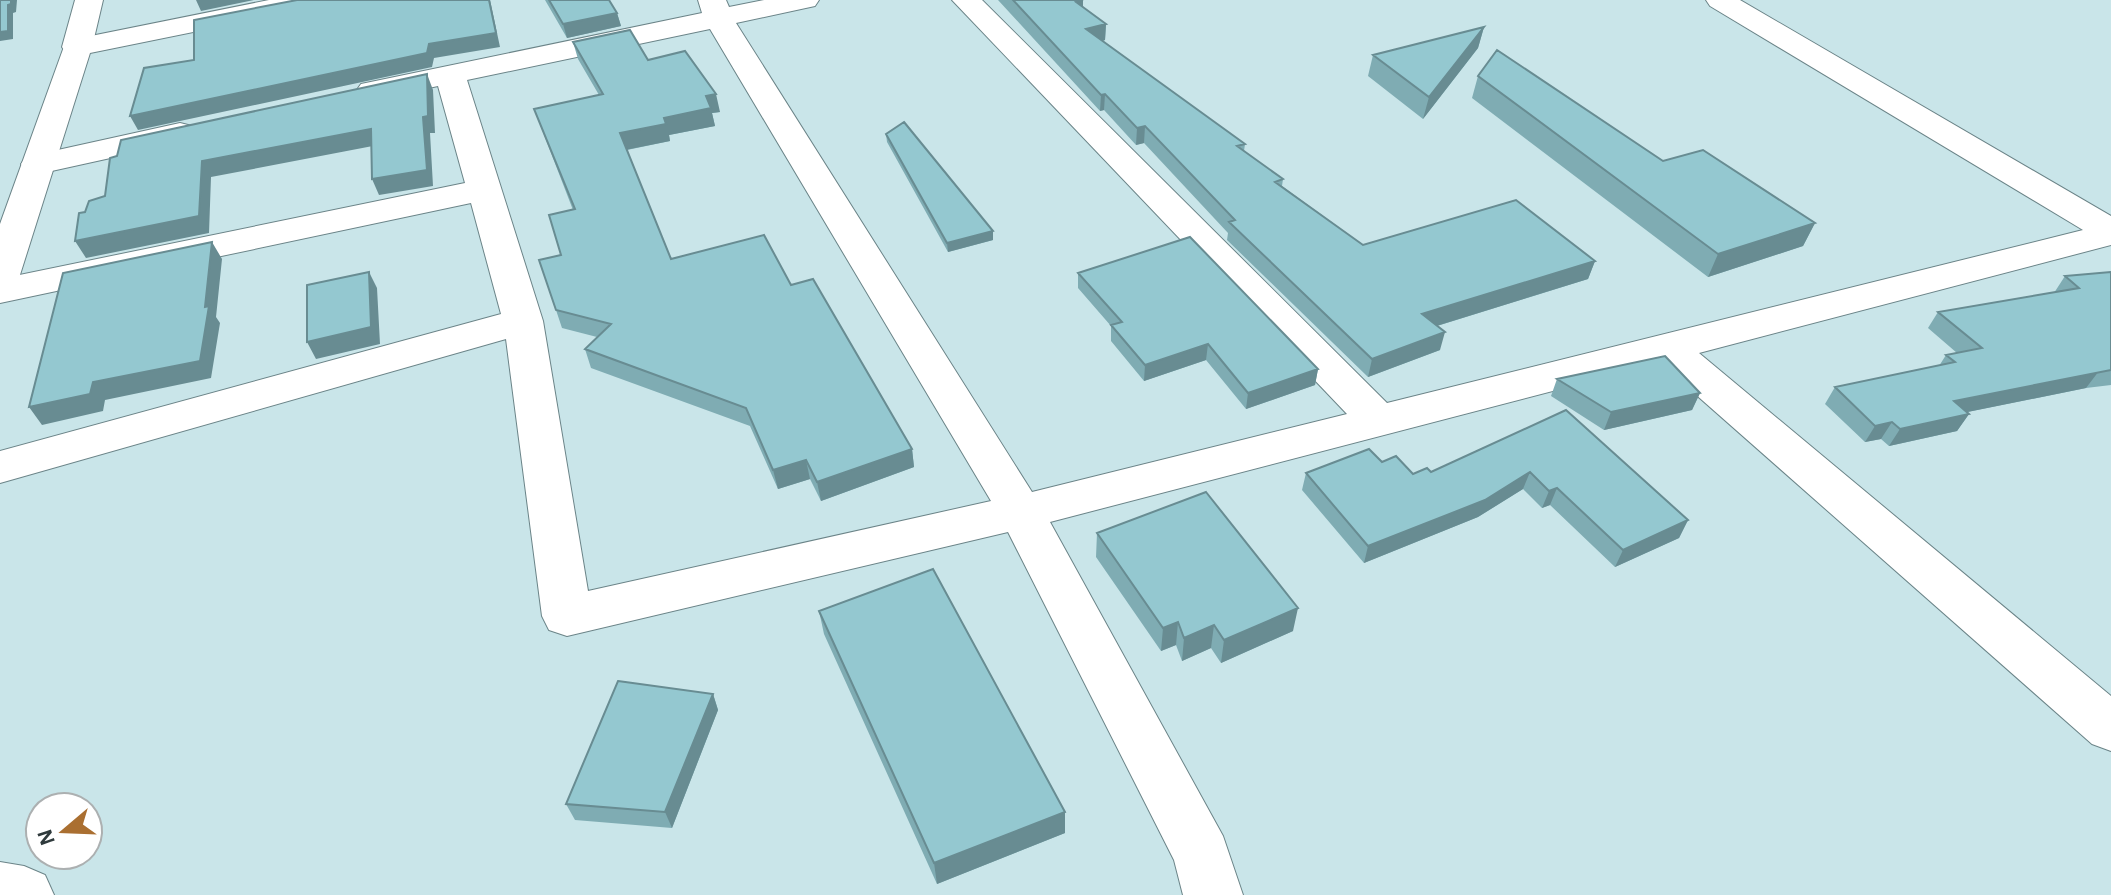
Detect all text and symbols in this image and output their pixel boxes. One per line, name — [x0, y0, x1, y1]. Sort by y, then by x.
north arrow — [24, 791, 104, 871]
text: N — [33, 826, 59, 848]

